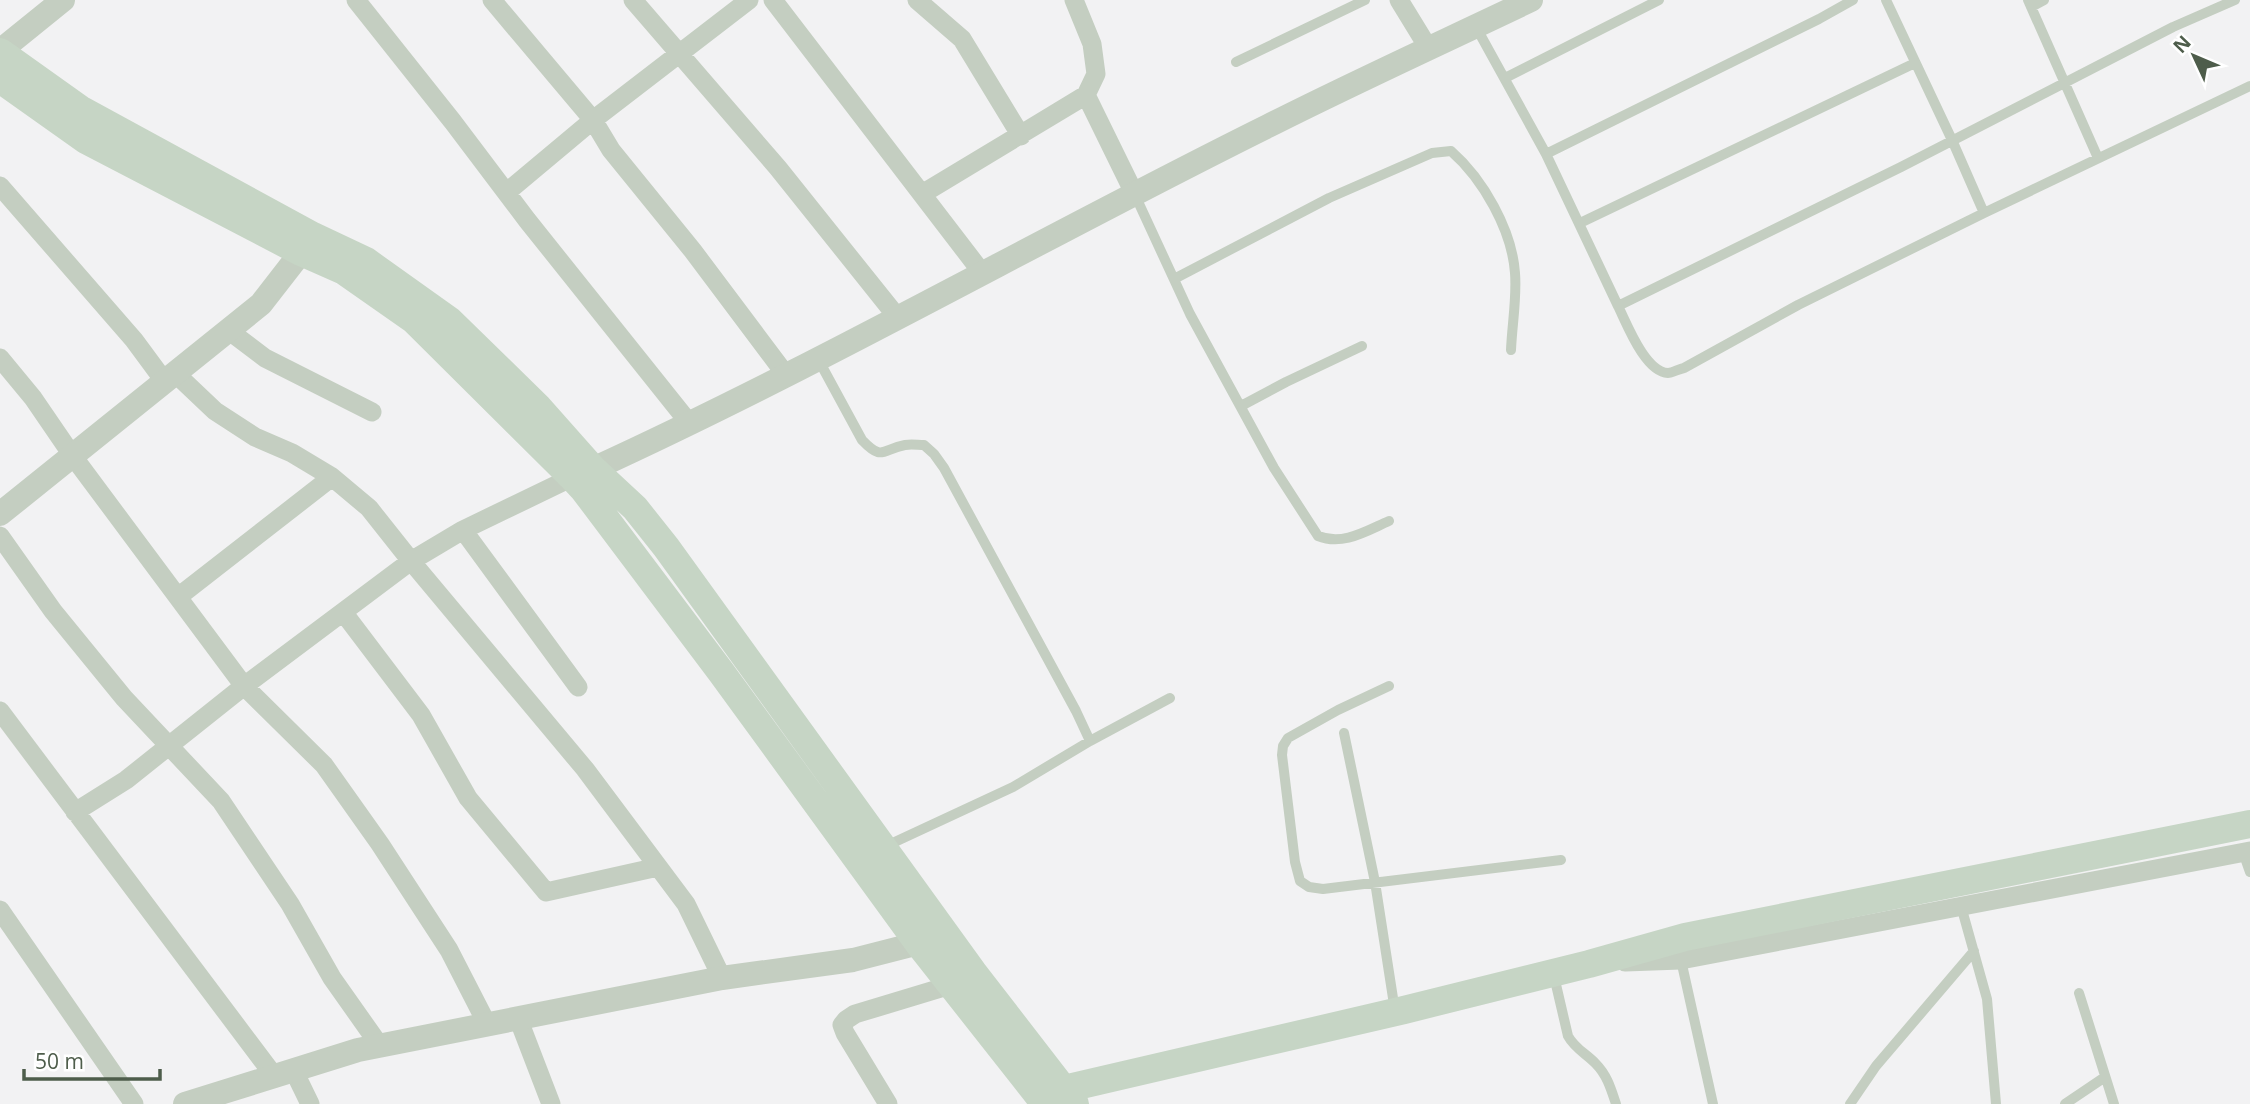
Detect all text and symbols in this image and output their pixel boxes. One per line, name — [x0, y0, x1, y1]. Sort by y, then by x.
north arrow — [2159, 21, 2229, 91]
text: N — [2167, 30, 2196, 59]
scale bar — [24, 1038, 161, 1082]
text: 50 m — [35, 1047, 84, 1075]

